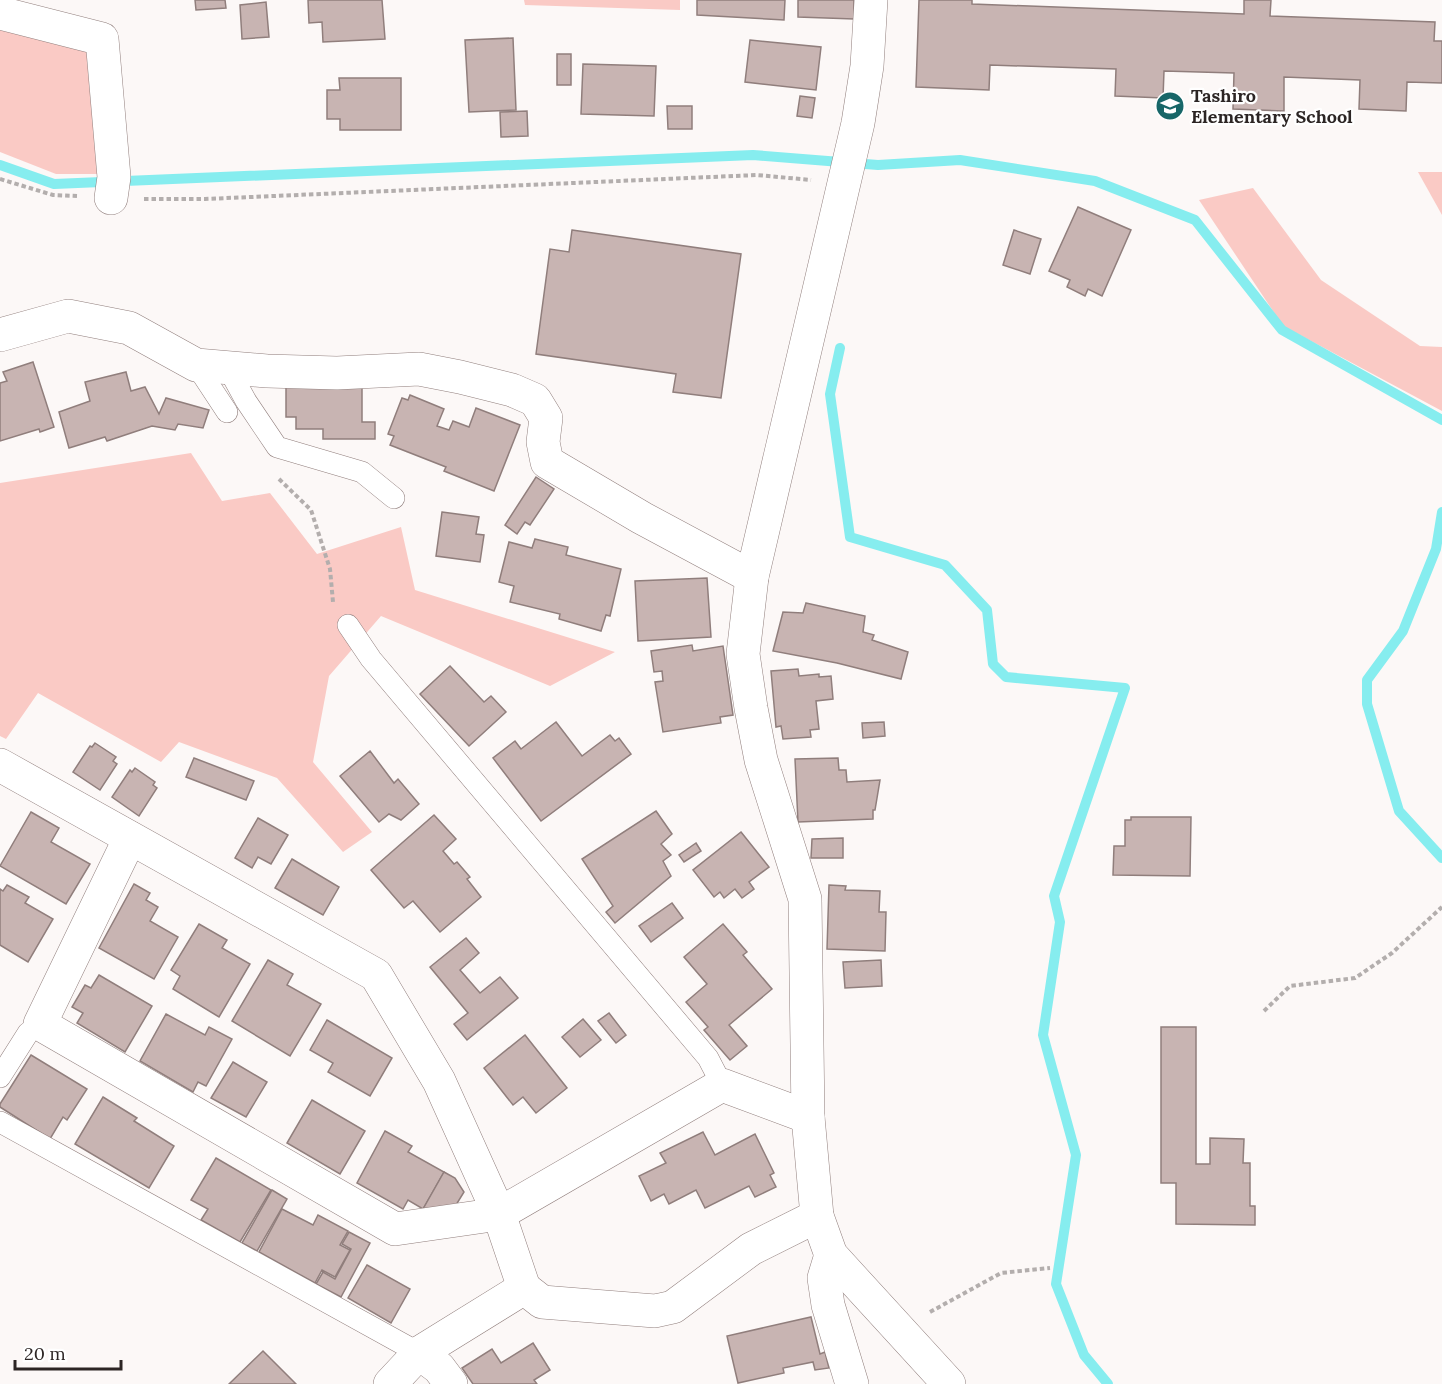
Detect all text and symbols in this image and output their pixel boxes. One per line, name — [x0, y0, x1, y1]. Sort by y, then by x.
place label: Tashiro Elementary School — [1191, 84, 1353, 128]
school or university icon: Tashiro Elementary School — [1154, 90, 1186, 122]
scale bar — [15, 1333, 122, 1371]
text: 20 m — [24, 1342, 66, 1365]

